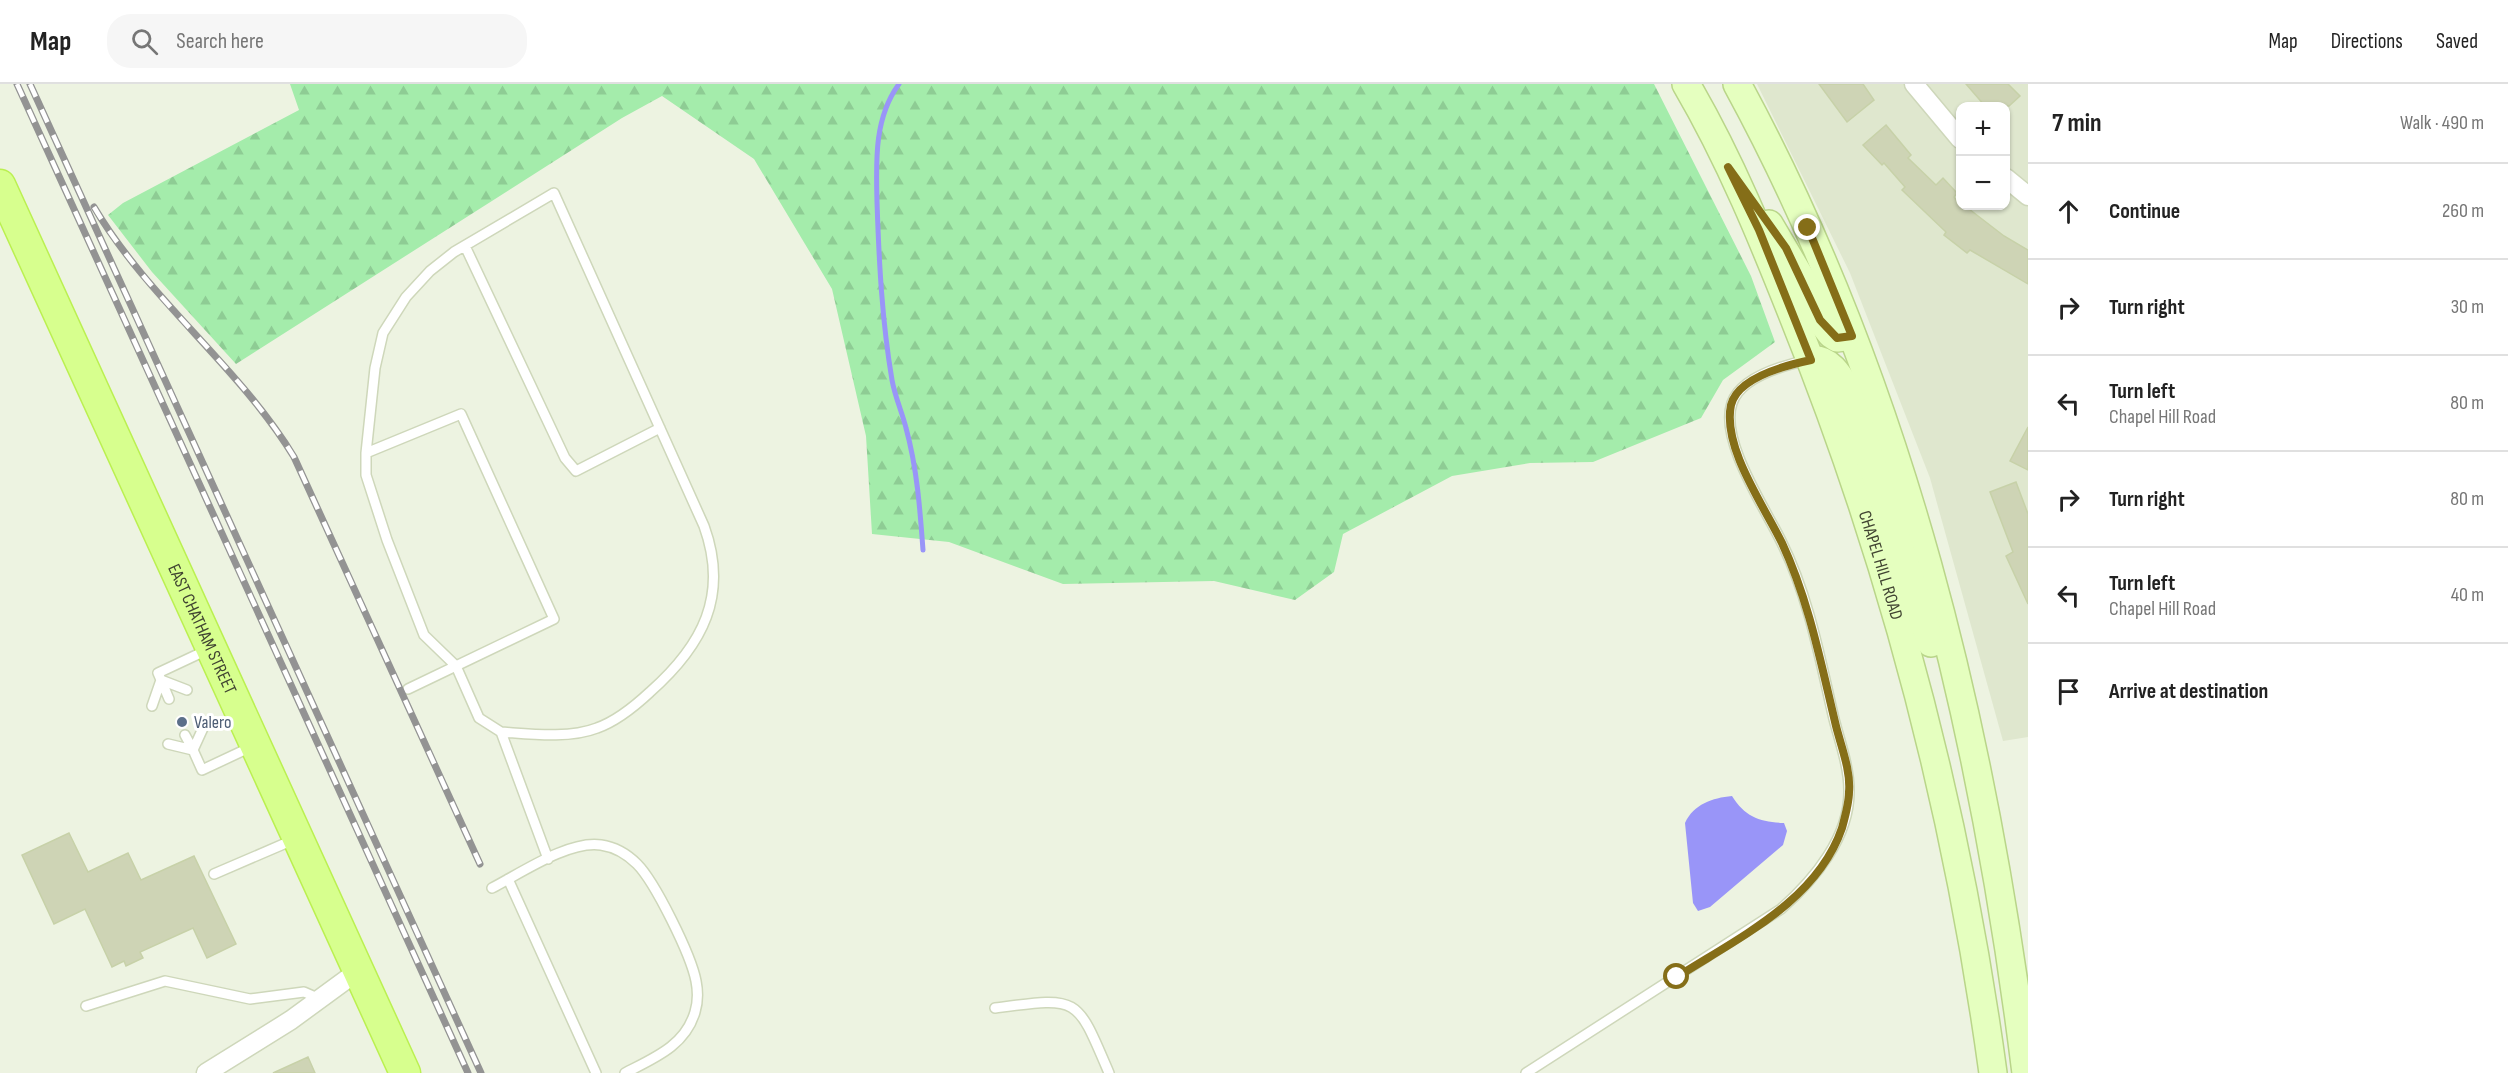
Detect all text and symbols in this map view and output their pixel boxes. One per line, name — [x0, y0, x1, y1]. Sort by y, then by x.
search box — [107, 14, 527, 68]
text: Map — [30, 25, 71, 58]
icon: search — [128, 25, 161, 58]
text: Search here — [176, 28, 264, 55]
text: Map — [2268, 29, 2298, 54]
text: Directions — [2331, 29, 2403, 54]
text: Saved — [2436, 29, 2478, 54]
map controls — [1956, 102, 2010, 210]
button: + — [1956, 102, 2010, 156]
text: 7 min — [2052, 108, 2101, 139]
text: Walk · 490 m — [2400, 111, 2484, 135]
button: − — [1956, 156, 2010, 210]
icon: ahead — [2052, 195, 2085, 228]
text: Continue — [2109, 198, 2180, 225]
text: 260 m — [2442, 199, 2484, 223]
route end — [1794, 214, 1820, 240]
icon: right — [2052, 291, 2085, 324]
text: Turn right — [2109, 294, 2185, 321]
text: 30 m — [2451, 295, 2484, 319]
text: Turn left — [2109, 378, 2175, 405]
icon: left — [2052, 387, 2085, 420]
text: 80 m — [2450, 391, 2484, 415]
text: Chapel Hill Road — [2109, 405, 2216, 429]
icon: right — [2052, 483, 2085, 516]
text: Turn right — [2109, 486, 2185, 513]
text: 80 m — [2450, 487, 2484, 511]
street label: CHAPEL HILL ROAD — [1854, 508, 1907, 622]
street label: EAST CHATHAM STREET — [163, 561, 241, 698]
text: Turn left — [2109, 570, 2175, 597]
icon: left — [2052, 579, 2085, 612]
text: 40 m — [2451, 583, 2484, 607]
text: Chapel Hill Road — [2109, 597, 2216, 621]
icon: arrive — [2052, 675, 2085, 708]
text: Arrive at destination — [2109, 678, 2268, 705]
place label: Valero — [194, 712, 231, 733]
marker: Valero — [175, 715, 189, 729]
route start — [1663, 963, 1689, 989]

